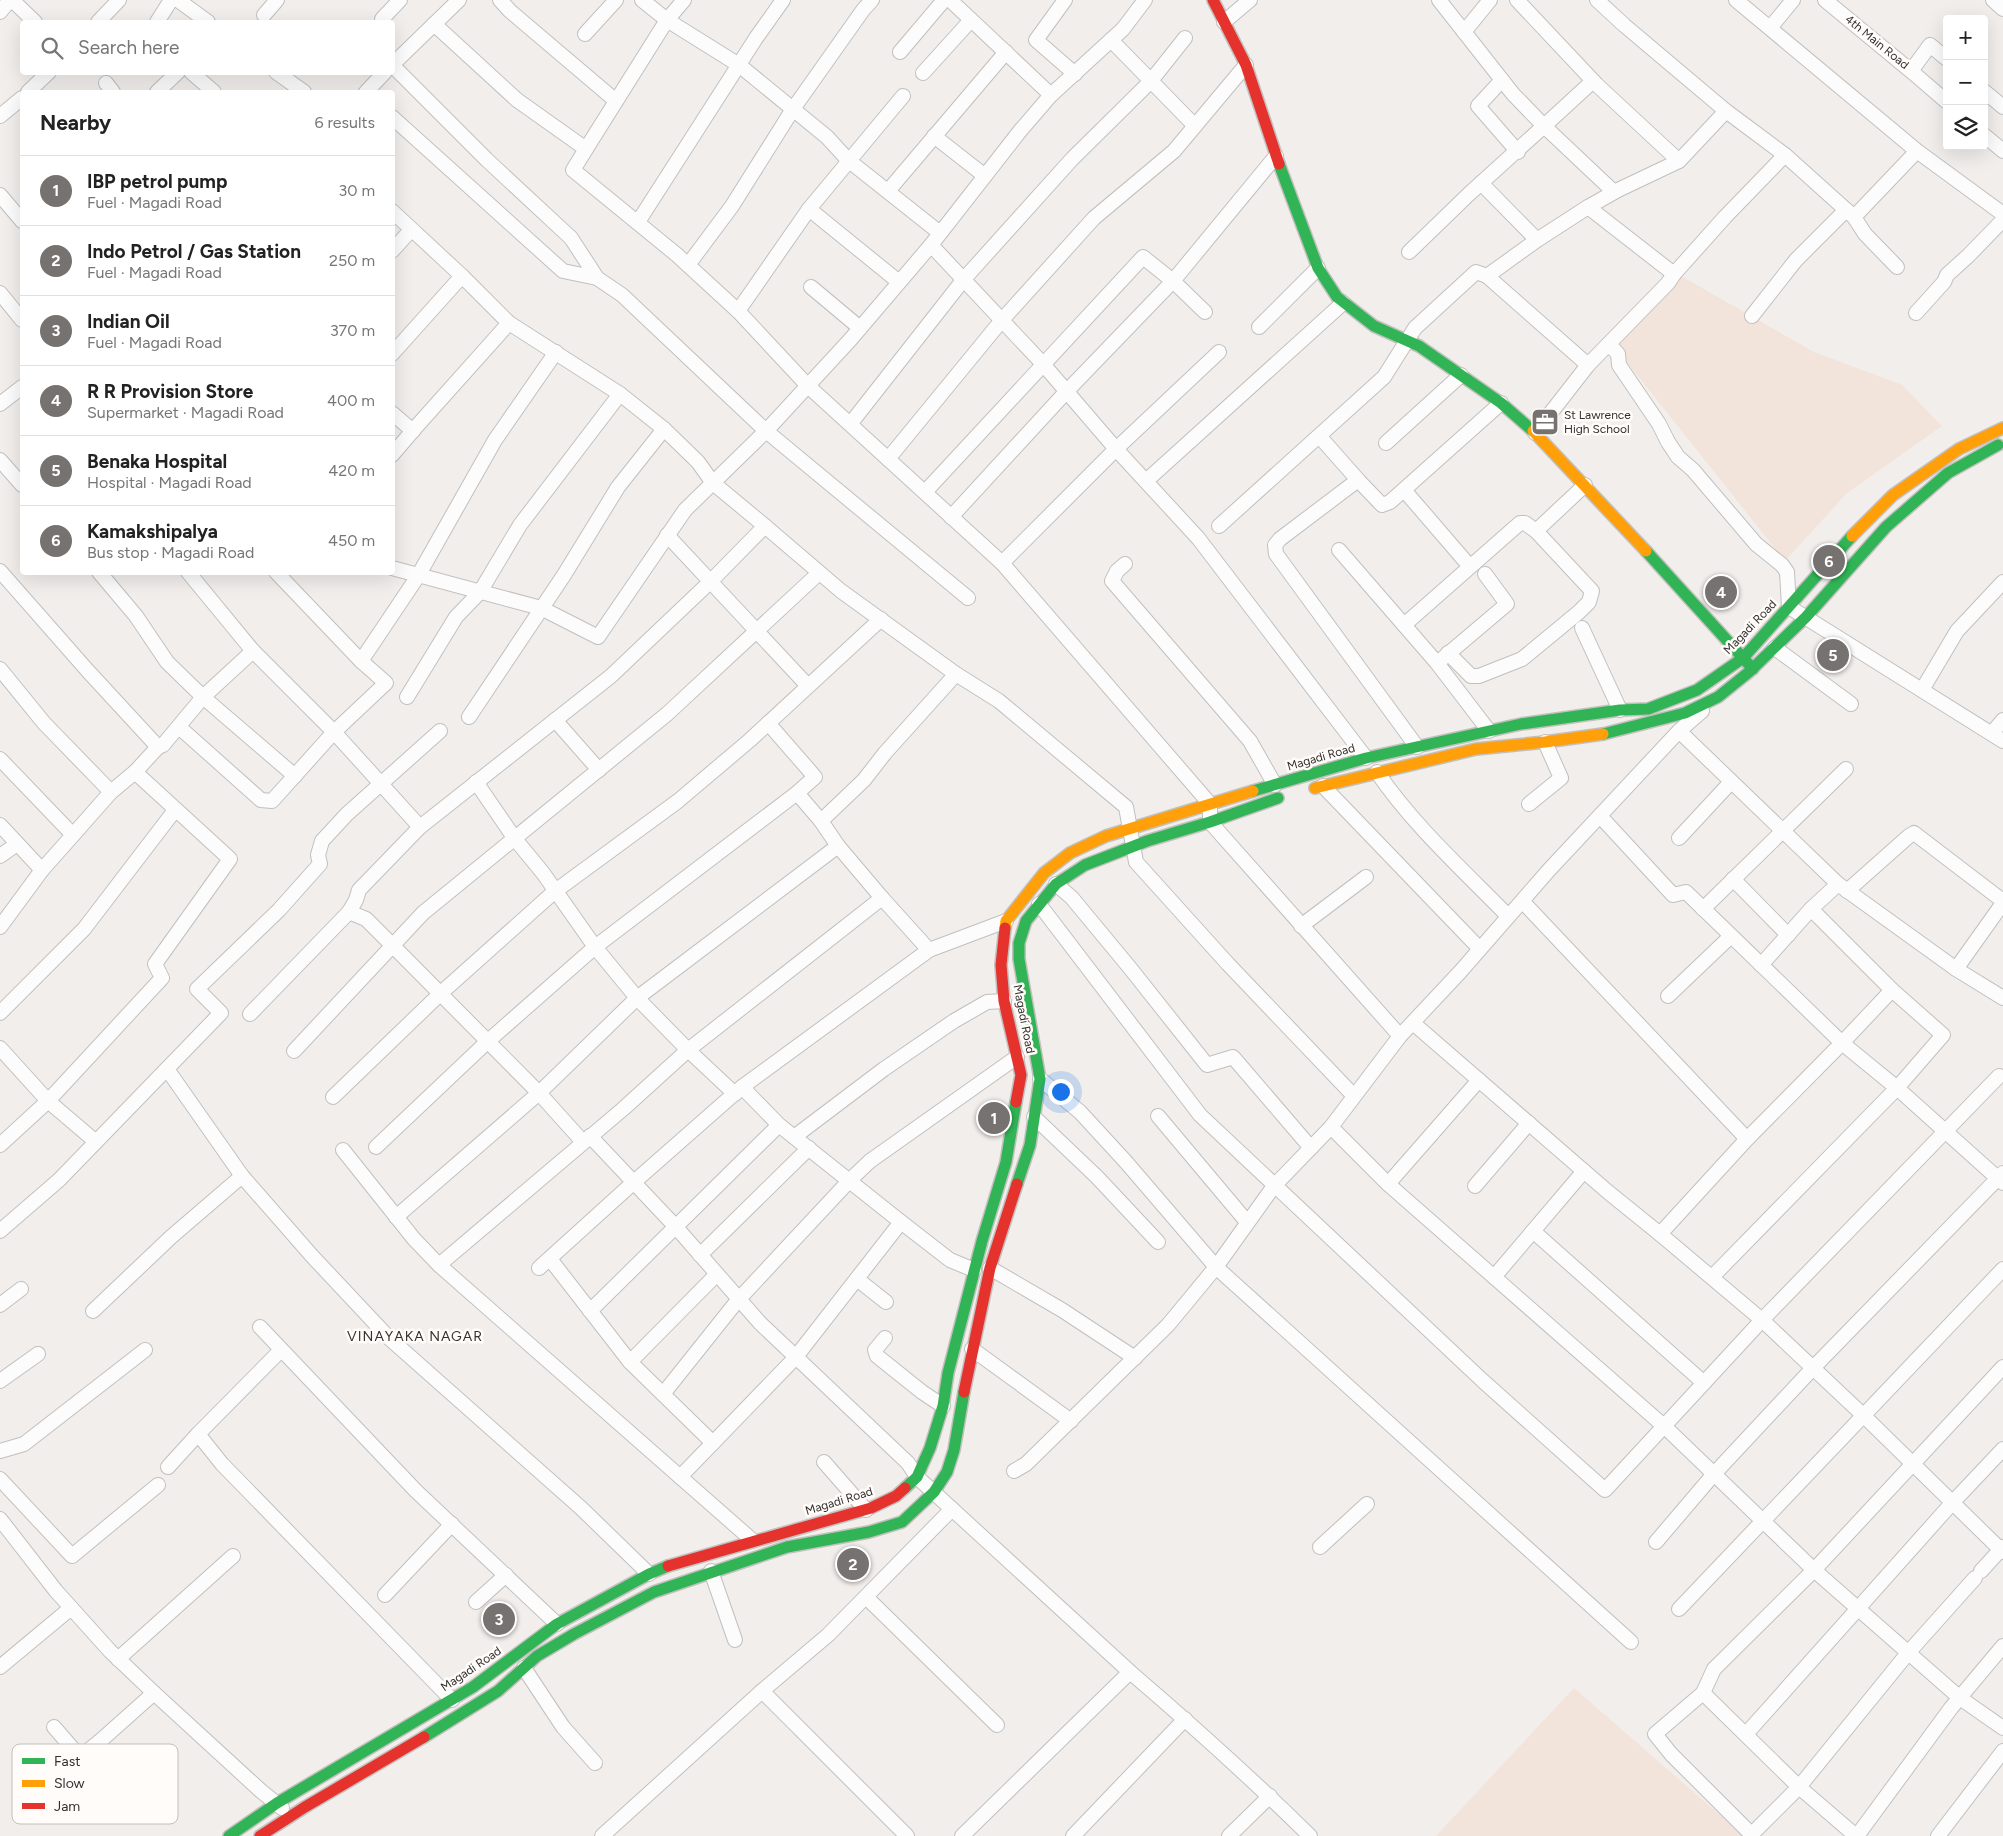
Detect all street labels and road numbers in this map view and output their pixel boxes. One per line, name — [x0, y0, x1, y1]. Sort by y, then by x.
street label: 4th Main Road — [1842, 12, 1912, 72]
street label: Magadi Road — [1721, 597, 1779, 657]
street label: Magadi Road — [1286, 741, 1356, 773]
street label: Magadi Road — [1010, 983, 1038, 1055]
street label: Magadi Road — [804, 1484, 874, 1518]
street label: Magadi Road — [438, 1644, 504, 1694]

